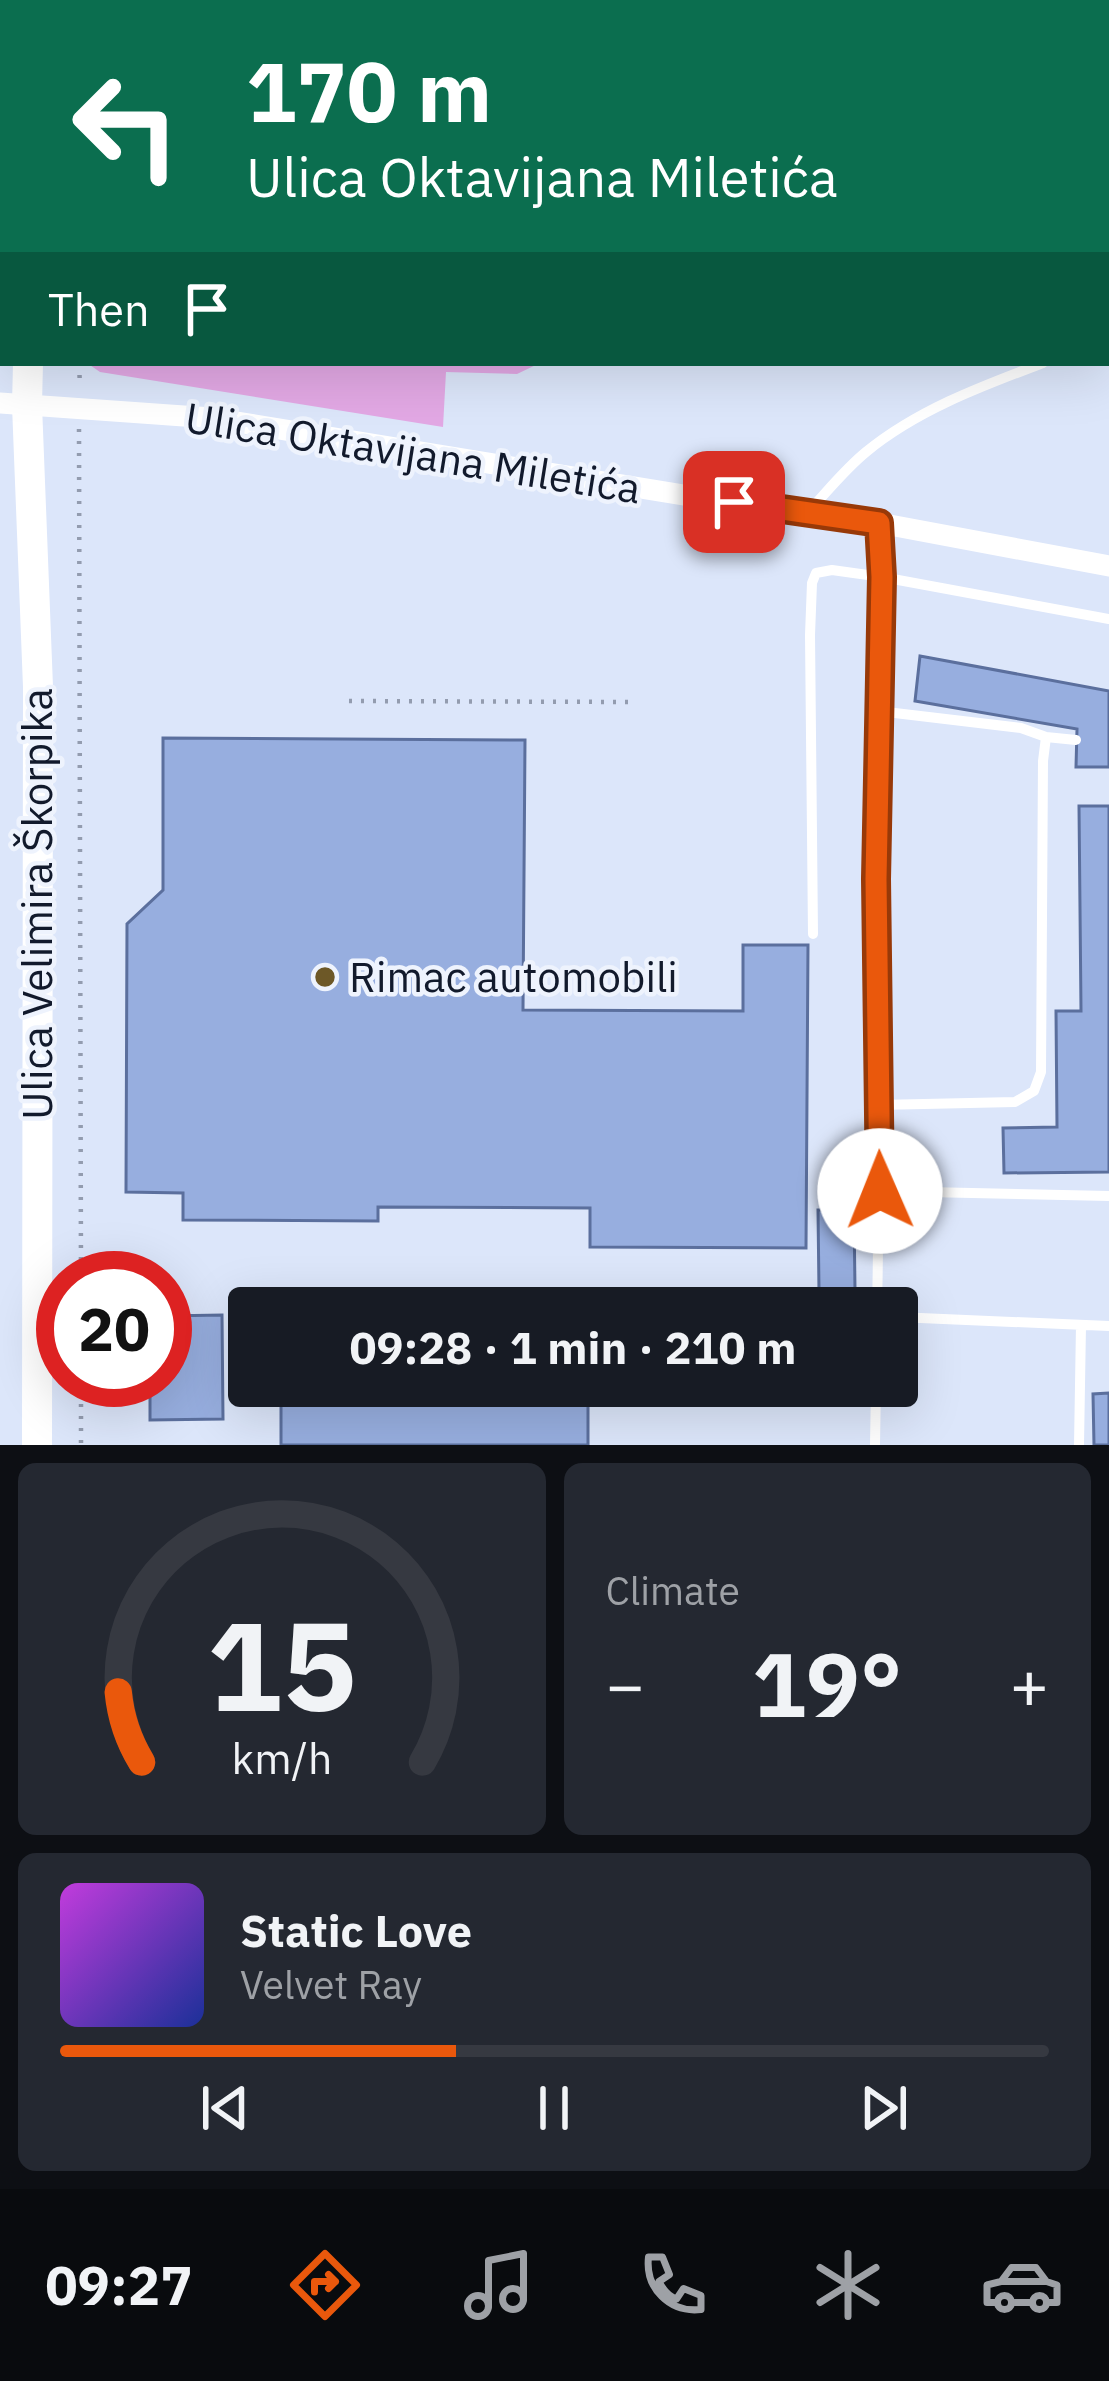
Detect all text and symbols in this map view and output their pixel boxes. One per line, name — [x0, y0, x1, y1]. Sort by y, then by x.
text: 170 m — [246, 36, 492, 145]
icon: left — [48, 48, 204, 204]
text: Ulica Oktavijana Miletića — [246, 142, 838, 212]
icon: arrive — [174, 276, 240, 342]
text: Then — [48, 280, 150, 338]
street label: Ulica Oktavijana Miletića — [181, 389, 645, 516]
pin — [683, 451, 785, 553]
icon: arrive — [701, 469, 767, 535]
street label: Ulica Velimira Škorpika — [9, 688, 64, 1120]
place label: Rimac automobili — [349, 949, 678, 1004]
marker: Rimac automobili — [312, 964, 338, 990]
position arrow — [817, 1128, 943, 1254]
speed limit sign: 20 — [36, 1251, 192, 1407]
text: 09:28 · 1 min · 210 m — [350, 1318, 796, 1376]
text: Climate — [606, 1565, 740, 1616]
text: 15 — [207, 1583, 357, 1745]
text: 19° — [752, 1625, 902, 1742]
text: − — [606, 1641, 645, 1727]
text: + — [1009, 1641, 1049, 1727]
text: km/h — [231, 1730, 332, 1786]
text: Static Love — [240, 1901, 472, 1959]
text: Velvet Ray — [240, 1959, 422, 2010]
icon: previous — [192, 2075, 258, 2141]
icon: pause — [521, 2075, 587, 2141]
icon: next — [851, 2075, 917, 2141]
icon: directions — [283, 2243, 367, 2327]
icon: music — [457, 2243, 541, 2327]
icon: phone — [631, 2243, 715, 2327]
icon: climate — [806, 2243, 890, 2327]
icon: car — [980, 2243, 1064, 2327]
text: 09:27 — [45, 2250, 193, 2320]

